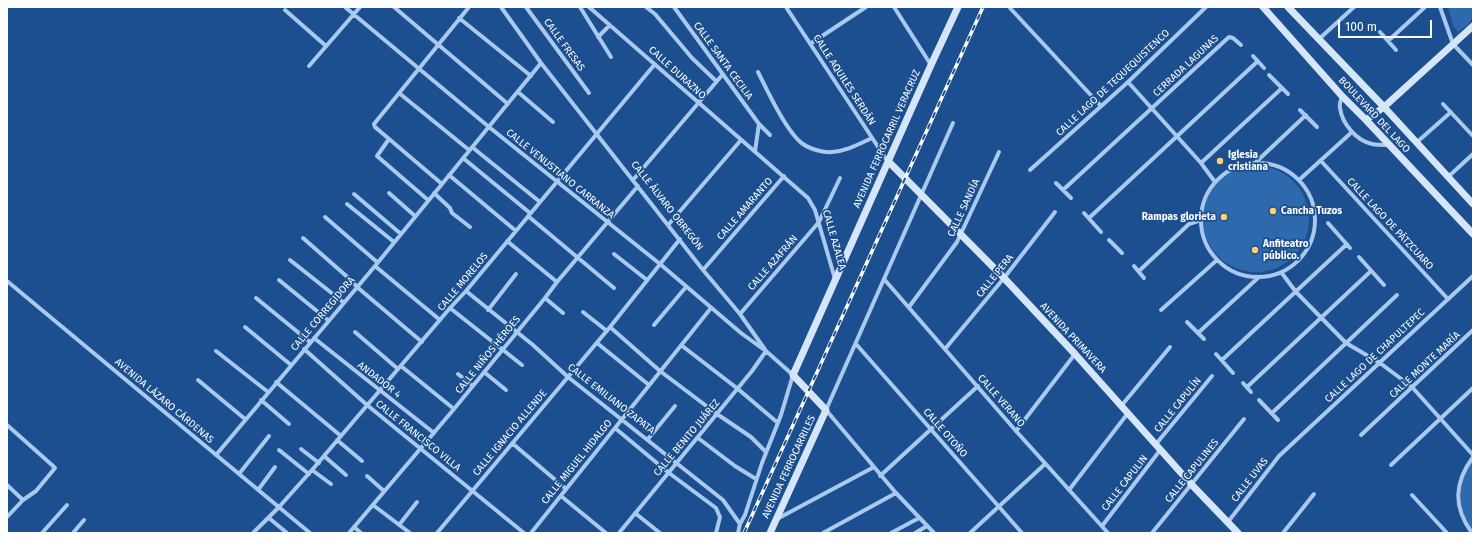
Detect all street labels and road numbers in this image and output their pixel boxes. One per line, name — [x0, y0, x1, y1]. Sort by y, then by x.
street label: CALLE FRESAS — [541, 16, 587, 74]
street label: CALLE SANTA CECILIA — [691, 20, 755, 102]
street label: CALLE LAGO DE TEQUEQUISTENCO — [1054, 27, 1172, 139]
street label: CALLE AQUILES SERDÁN — [810, 33, 878, 127]
street label: CERRADA LAGUNAS — [1151, 33, 1221, 99]
street label: CALLE DURAZNO — [646, 44, 708, 102]
street label: AVENIDA FERROCARRIL VERACRUZ — [851, 68, 923, 210]
street label: BOULEVARD DEL LAGO — [1336, 75, 1412, 155]
street label: CALLE VENUSTIANO CARRANZA — [503, 127, 617, 221]
street label: CALLE ÁLVARO OBREGÓN — [628, 159, 706, 253]
street label: CALLE AMARANTO — [715, 175, 775, 243]
street label: CALLE LAGO DE PÁTZCUARO — [1344, 176, 1436, 272]
street label: CALLE SANDÍA — [945, 177, 983, 239]
street label: CALLE AZALEA — [820, 209, 848, 271]
street label: CALLE AZAFRÁN — [746, 233, 800, 293]
street label: CALLE MORELOS — [435, 250, 491, 314]
street label: CALLE PERA — [974, 252, 1016, 300]
street label: CALLE CORREGIDORA — [288, 274, 358, 354]
street label: AVENIDA PRIMAVERA — [1037, 300, 1109, 376]
street label: CALLE LAGO DE CHAPULTEPEC — [1323, 307, 1427, 405]
street label: CALLE NIÑOS HÉROES — [453, 314, 523, 396]
street label: CALLE MONTE MARÍA — [1387, 329, 1463, 401]
street label: AVENIDA LÁZARO CÁRDENAS — [112, 356, 216, 446]
street label: ANDADOR 4 — [355, 359, 403, 401]
street label: CALLE EMILIANO ZAPATA — [565, 361, 657, 437]
street label: CALLE VERANO — [975, 372, 1027, 430]
street label: CALLE CAPULÍN — [1152, 375, 1204, 435]
street label: CALLE IGNACIO ALLENDE — [470, 387, 550, 479]
street label: CALLE BENITO JUÁREZ — [651, 397, 723, 479]
street label: CALLE FRANCISCO VILLA — [373, 398, 463, 474]
street label: CALLE OTOÑO — [920, 406, 970, 460]
street label: AVENIDA FERROCARRILES — [760, 414, 818, 520]
street label: CALLE MIGUEL HIDALGO — [539, 417, 615, 507]
street label: CALLE CAPULINES — [1163, 437, 1221, 505]
street label: CALLE CAPULIN — [1099, 453, 1151, 513]
street label: CALLE UVAS — [1229, 456, 1271, 504]

